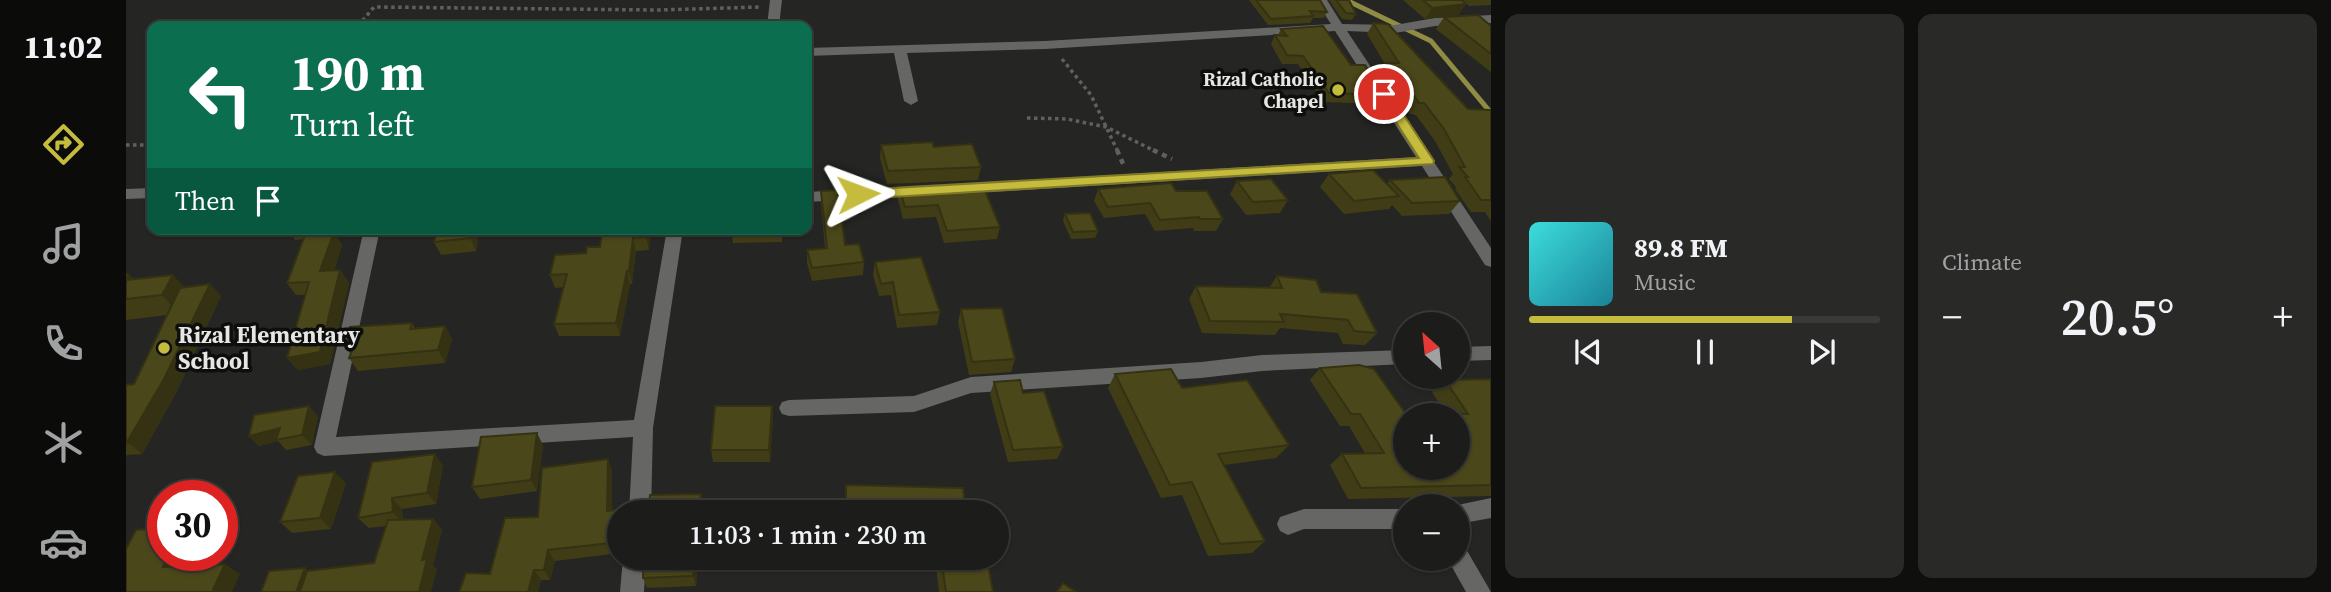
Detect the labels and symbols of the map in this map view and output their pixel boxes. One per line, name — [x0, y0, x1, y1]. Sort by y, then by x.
pin — [1354, 64, 1414, 124]
place label: Rizal Catholic Chapel — [1203, 66, 1324, 114]
marker: Rizal Catholic Chapel — [1330, 82, 1346, 98]
position arrow — [821, 157, 895, 231]
north arrow — [1393, 312, 1470, 388]
place label: Rizal Elementary School — [178, 319, 361, 377]
marker: Rizal Elementary School — [156, 340, 172, 356]
speed limit sign: 30 — [147, 480, 238, 571]

